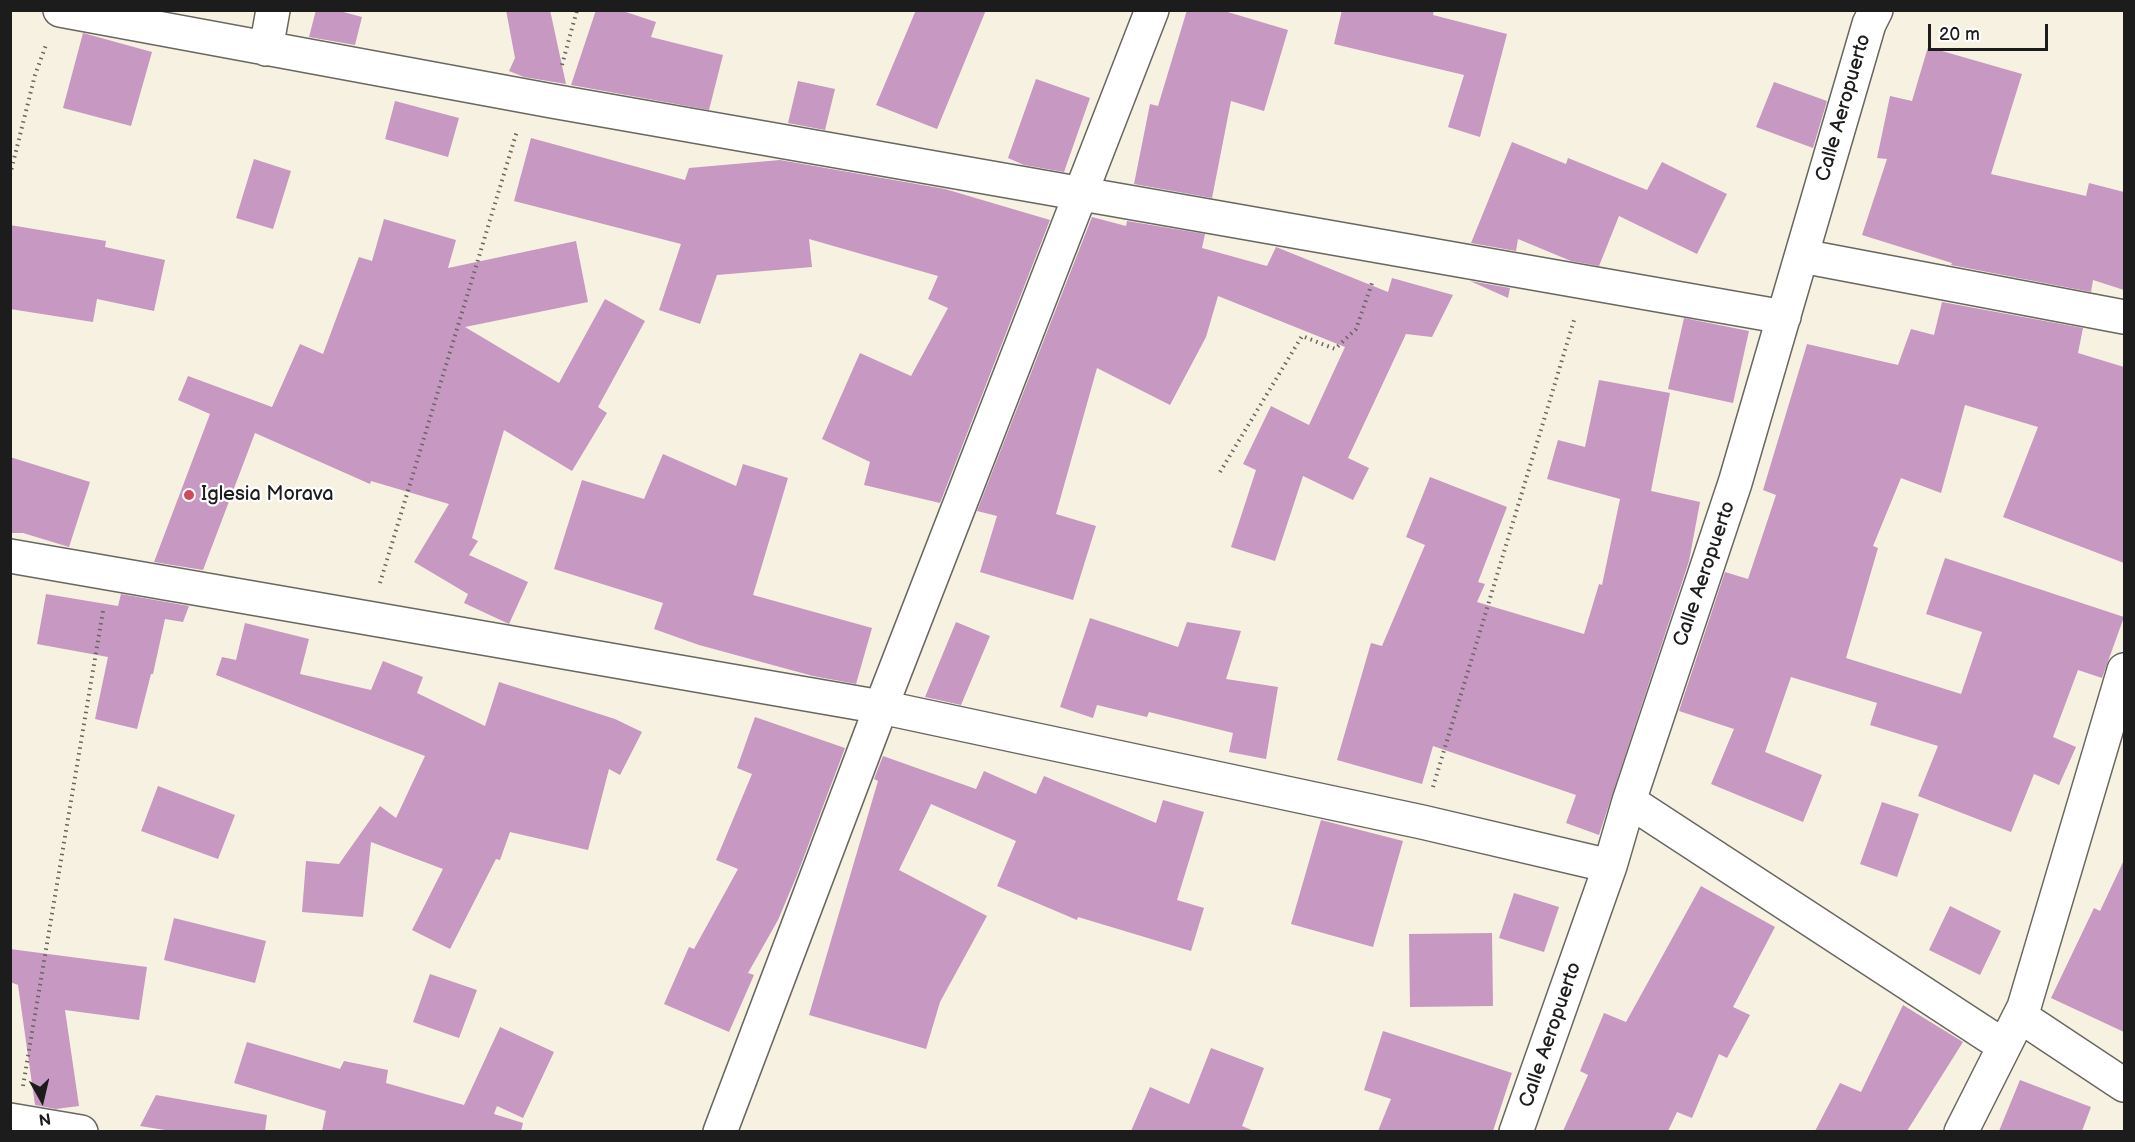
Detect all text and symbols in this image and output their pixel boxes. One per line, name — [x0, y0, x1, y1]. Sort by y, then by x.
scale bar — [1931, 12, 2051, 50]
text: 20 m — [1939, 24, 1980, 45]
street label: Calle Aeropuerto — [1811, 32, 1877, 184]
place label: Iglesia Morava — [201, 483, 334, 507]
marker: Iglesia Morava — [182, 488, 196, 502]
street label: Calle Aeropuerto — [1669, 498, 1741, 650]
street label: Calle Aeropuerto — [1515, 959, 1587, 1111]
north arrow — [12, 1070, 72, 1130]
text: N — [37, 1108, 52, 1129]

